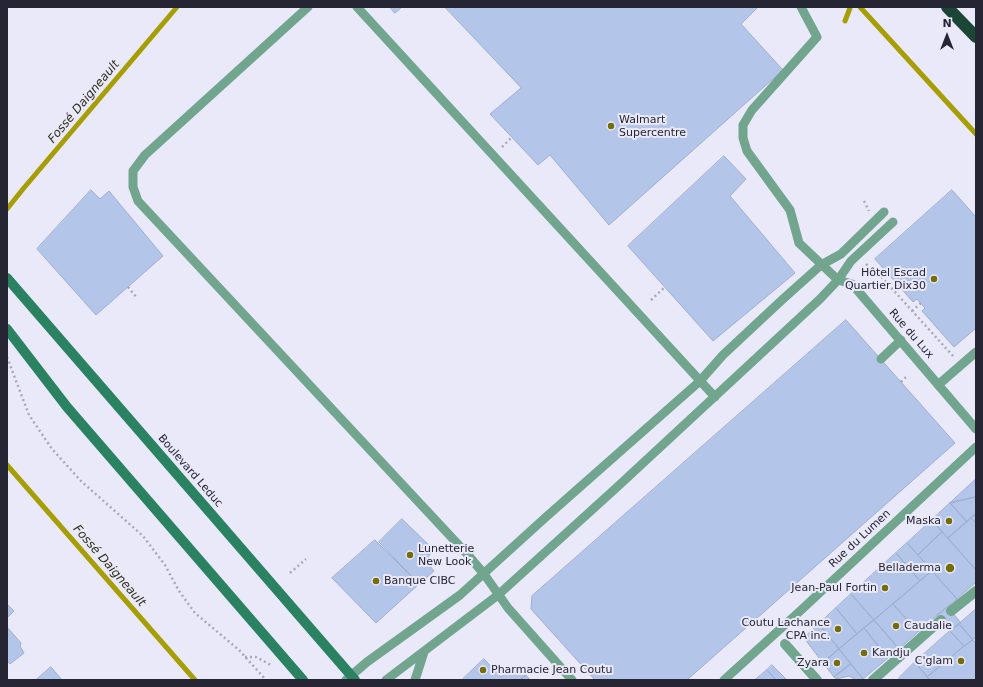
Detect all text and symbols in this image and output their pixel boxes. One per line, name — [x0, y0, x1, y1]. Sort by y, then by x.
north arrow — [927, 16, 967, 56]
text: N — [942, 17, 952, 30]
water label: Fossé Daigneault — [45, 58, 123, 146]
place label: Walmart Supercentre — [619, 113, 686, 139]
marker: Walmart Supercentre — [606, 121, 616, 131]
place label: Hôtel Escad Quartier Dix30 — [845, 266, 926, 292]
marker: Hôtel Escad Quartier Dix30 — [929, 274, 939, 284]
street label: Rue du Lux — [886, 307, 936, 361]
street label: Boulevard Leduc — [155, 432, 225, 510]
street label: Rue du Lumen — [827, 507, 893, 571]
place label: Maska — [906, 514, 941, 528]
marker: Maska — [944, 516, 954, 526]
water label: Fossé Daigneault — [70, 522, 148, 610]
place label: Lunetterie New Look — [418, 542, 474, 568]
marker: Lunetterie New Look — [405, 550, 415, 560]
place label: Belladerma — [878, 561, 941, 575]
marker: Belladerma — [944, 562, 956, 574]
place label: Banque CIBC — [384, 574, 455, 588]
marker: Banque CIBC — [371, 576, 381, 586]
place label: Jean-Paul Fortin — [791, 581, 877, 595]
marker: Jean-Paul Fortin — [880, 583, 890, 593]
place label: Coutu Lachance CPA inc. — [741, 616, 830, 642]
place label: Caudalie — [904, 619, 952, 633]
marker: Caudalie — [891, 621, 901, 631]
marker: Coutu Lachance CPA inc. — [833, 624, 843, 634]
place label: Kandju — [872, 646, 910, 660]
marker: Kandju — [859, 648, 869, 658]
place label: C'glam — [915, 654, 953, 668]
place label: Zyara — [797, 656, 829, 670]
marker: C'glam — [956, 656, 966, 666]
marker: Zyara — [832, 658, 842, 668]
place label: Pharmacie Jean Coutu — [491, 663, 612, 677]
marker: Pharmacie Jean Coutu — [478, 665, 488, 675]

